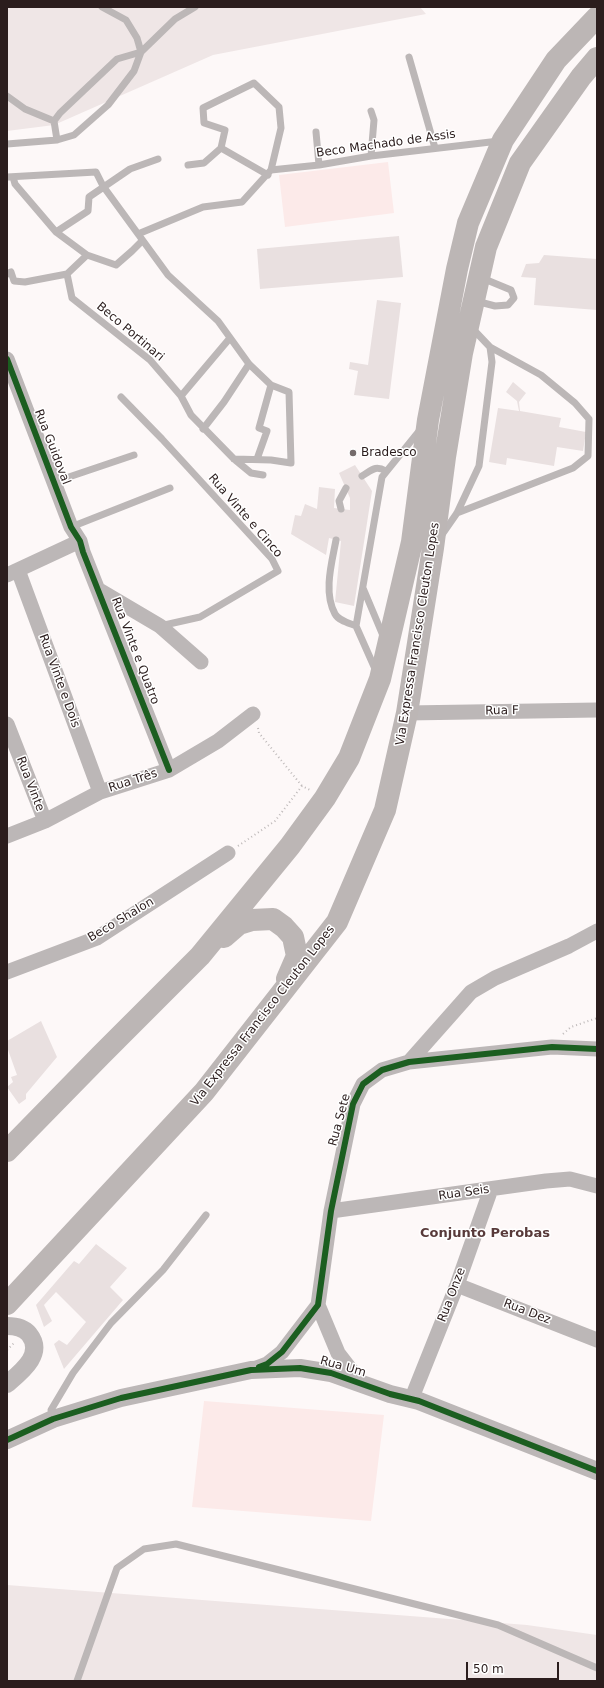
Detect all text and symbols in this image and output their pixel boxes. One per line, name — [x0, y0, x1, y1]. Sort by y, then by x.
street label: Beco Machado de Assis — [315, 127, 457, 161]
street label: Beco Portinari — [93, 300, 167, 364]
street label: Rua Guidoval — [31, 407, 73, 487]
place label: Bradesco — [361, 446, 417, 460]
marker: Bradesco — [348, 448, 358, 458]
street label: Rua Vinte e Cinco — [205, 471, 285, 561]
street label: Via Expressa Francisco Cleuton Lopes — [393, 521, 443, 747]
street label: Rua Vinte e Quatro — [108, 595, 162, 707]
street label: Rua Vinte e Dois — [35, 632, 83, 730]
street label: Rua F — [485, 704, 519, 718]
street label: Rua Vinte — [13, 755, 47, 813]
street label: Rua Três — [107, 766, 159, 796]
street label: Beco Shalon — [85, 895, 157, 945]
street label: Via Expressa Francisco Cleuton Lopes — [188, 923, 338, 1109]
street label: Rua Sete — [326, 1092, 354, 1148]
street label: Rua Seis — [438, 1182, 490, 1204]
district label: Conjunto Perobas — [420, 1226, 550, 1242]
street label: Rua Onze — [435, 1266, 469, 1324]
street label: Rua Dez — [501, 1296, 553, 1328]
street label: Rua Um — [318, 1354, 368, 1380]
scale bar — [468, 1654, 561, 1680]
text: 50 m — [473, 1662, 504, 1676]

